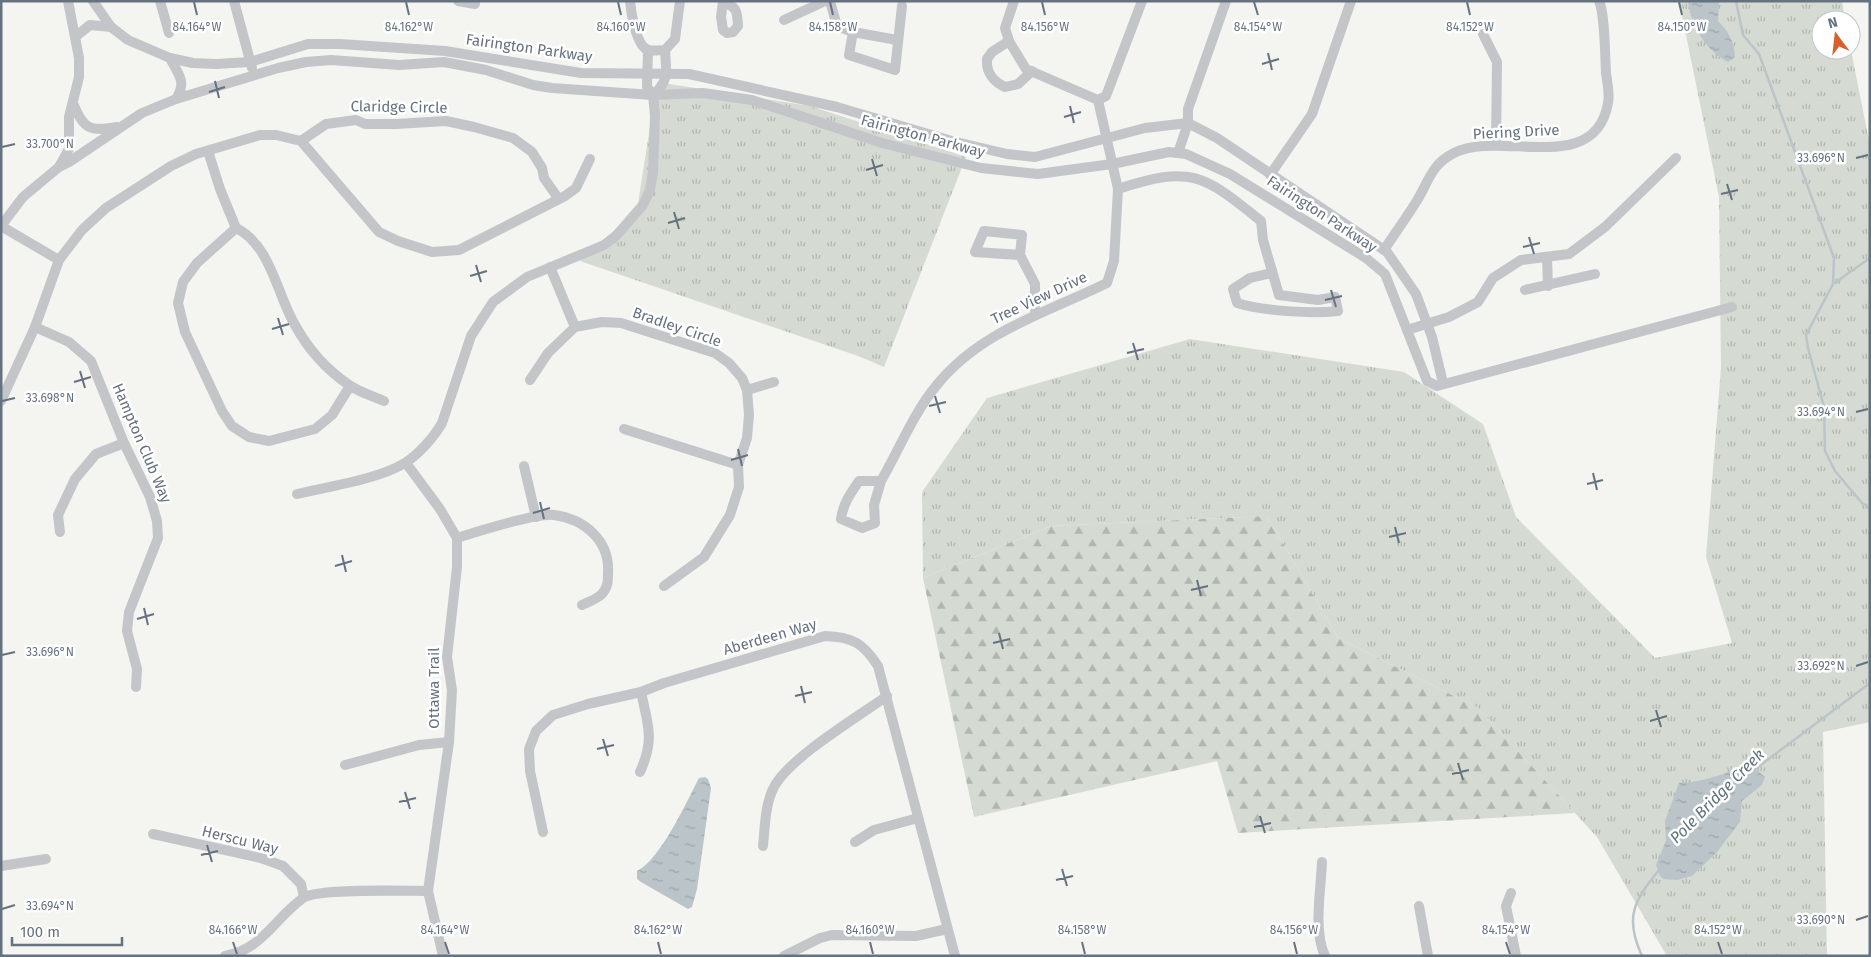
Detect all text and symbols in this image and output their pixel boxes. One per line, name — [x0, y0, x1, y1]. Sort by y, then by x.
north arrow — [1811, 10, 1861, 60]
text: N — [1826, 14, 1839, 32]
text: 84.164°W — [173, 20, 222, 34]
text: 84.162°W — [385, 20, 433, 34]
text: 84.160°W — [596, 20, 646, 34]
text: 84.158°W — [809, 20, 857, 34]
text: 84.156°W — [1021, 20, 1069, 34]
text: 84.154°W — [1234, 20, 1282, 34]
text: 84.152°W — [1446, 20, 1494, 34]
text: 84.150°W — [1658, 20, 1706, 34]
street label: Fairington Parkway — [465, 30, 594, 66]
street label: Claridge Circle — [350, 97, 448, 117]
street label: Fairington Parkway — [859, 111, 988, 161]
street label: Piering Drive — [1472, 121, 1560, 143]
text: 33.700°N — [26, 137, 74, 151]
text: 33.696°N — [1797, 151, 1845, 165]
street label: Fairington Parkway — [1264, 172, 1381, 257]
street label: Tree View Drive — [988, 268, 1090, 328]
street label: Bradley Circle — [630, 303, 724, 351]
street label: Hampton Club Way — [109, 380, 176, 506]
text: 33.698°N — [26, 391, 74, 405]
text: 33.694°N — [1797, 405, 1845, 419]
street label: Aberdeen Way — [721, 615, 819, 659]
text: 33.696°N — [26, 645, 74, 659]
street label: Ottawa Trail — [425, 647, 443, 729]
text: 33.692°N — [1797, 659, 1845, 673]
water label: Pole Bridge Creek — [1666, 745, 1768, 847]
street label: Herscu Way — [200, 822, 281, 858]
text: 33.694°N — [26, 899, 74, 913]
text: 33.690°N — [1797, 913, 1845, 927]
scale bar — [12, 914, 122, 946]
text: 100 m — [20, 923, 60, 941]
text: 84.166°W — [209, 923, 257, 937]
text: 84.164°W — [421, 923, 470, 937]
text: 84.162°W — [634, 923, 682, 937]
text: 84.160°W — [845, 923, 895, 937]
text: 84.158°W — [1058, 923, 1106, 937]
text: 84.156°W — [1270, 923, 1318, 937]
text: 84.154°W — [1482, 923, 1530, 937]
text: 84.152°W — [1694, 923, 1742, 937]

